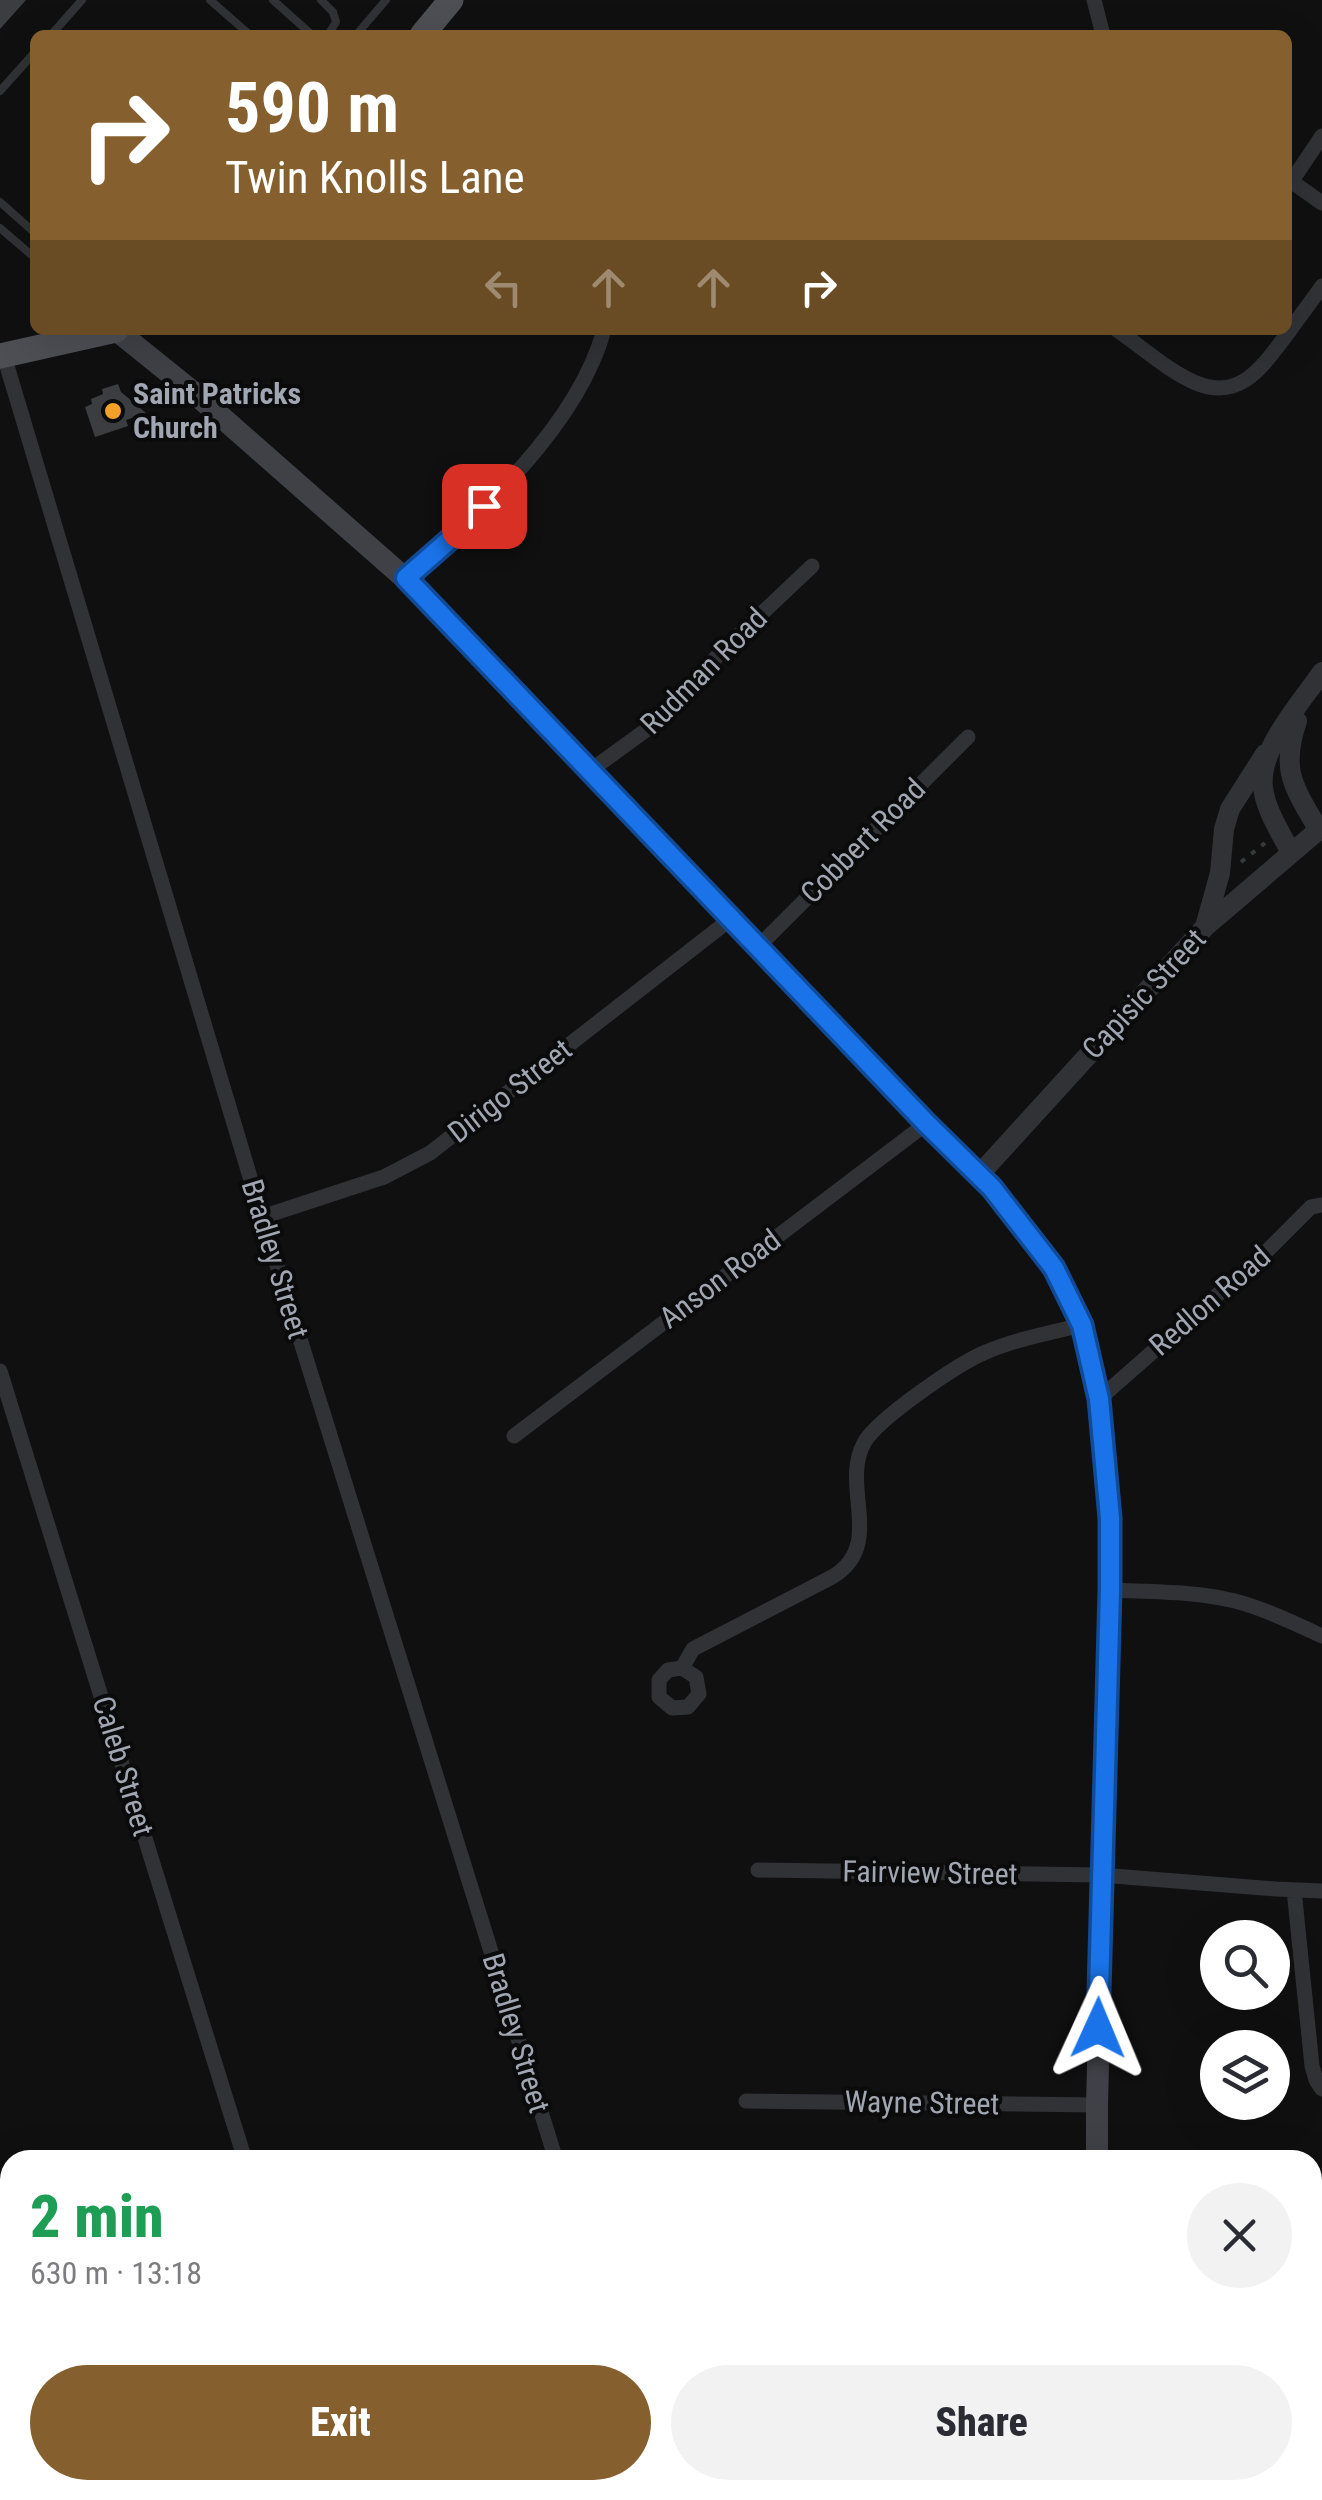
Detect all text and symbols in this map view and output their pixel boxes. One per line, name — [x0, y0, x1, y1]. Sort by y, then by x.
text: 590 m — [225, 67, 399, 149]
icon: right — [60, 70, 190, 200]
text: Twin Knolls Lane — [225, 151, 525, 204]
icon: left — [476, 260, 531, 315]
icon: ahead — [581, 260, 636, 315]
icon: ahead — [686, 260, 741, 315]
icon: right — [791, 260, 846, 315]
place label: Saint Patricks Church — [133, 376, 301, 445]
marker: Saint Patricks Church — [102, 400, 124, 422]
pin — [442, 464, 527, 549]
icon: arrive — [457, 479, 512, 534]
street label: Rudman Road — [633, 600, 774, 741]
street label: Cobbert Road — [793, 771, 932, 910]
street label: Capisic Street — [1075, 922, 1213, 1066]
street label: Dirigo Street — [441, 1032, 578, 1150]
street label: Bradley Street — [235, 1175, 316, 1343]
street label: Anson Road — [652, 1222, 787, 1335]
street label: Redlon Road — [1142, 1239, 1277, 1363]
street label: Caleb Street — [86, 1692, 161, 1840]
street label: Fairview Street — [842, 1853, 1018, 1892]
map controls — [1200, 1920, 1290, 2120]
button: search — [1200, 1920, 1290, 2010]
street label: Bradley Street — [476, 1949, 557, 2117]
position arrow — [1046, 1976, 1150, 2080]
button: layers — [1200, 2030, 1290, 2120]
street label: Wayne Street — [844, 2084, 1000, 2121]
text: 2 min — [30, 2181, 164, 2252]
button: close — [1187, 2183, 1292, 2288]
text: 630 m · 13:18 — [30, 2254, 202, 2292]
button: Exit — [30, 2365, 651, 2480]
button: Share — [671, 2365, 1292, 2480]

